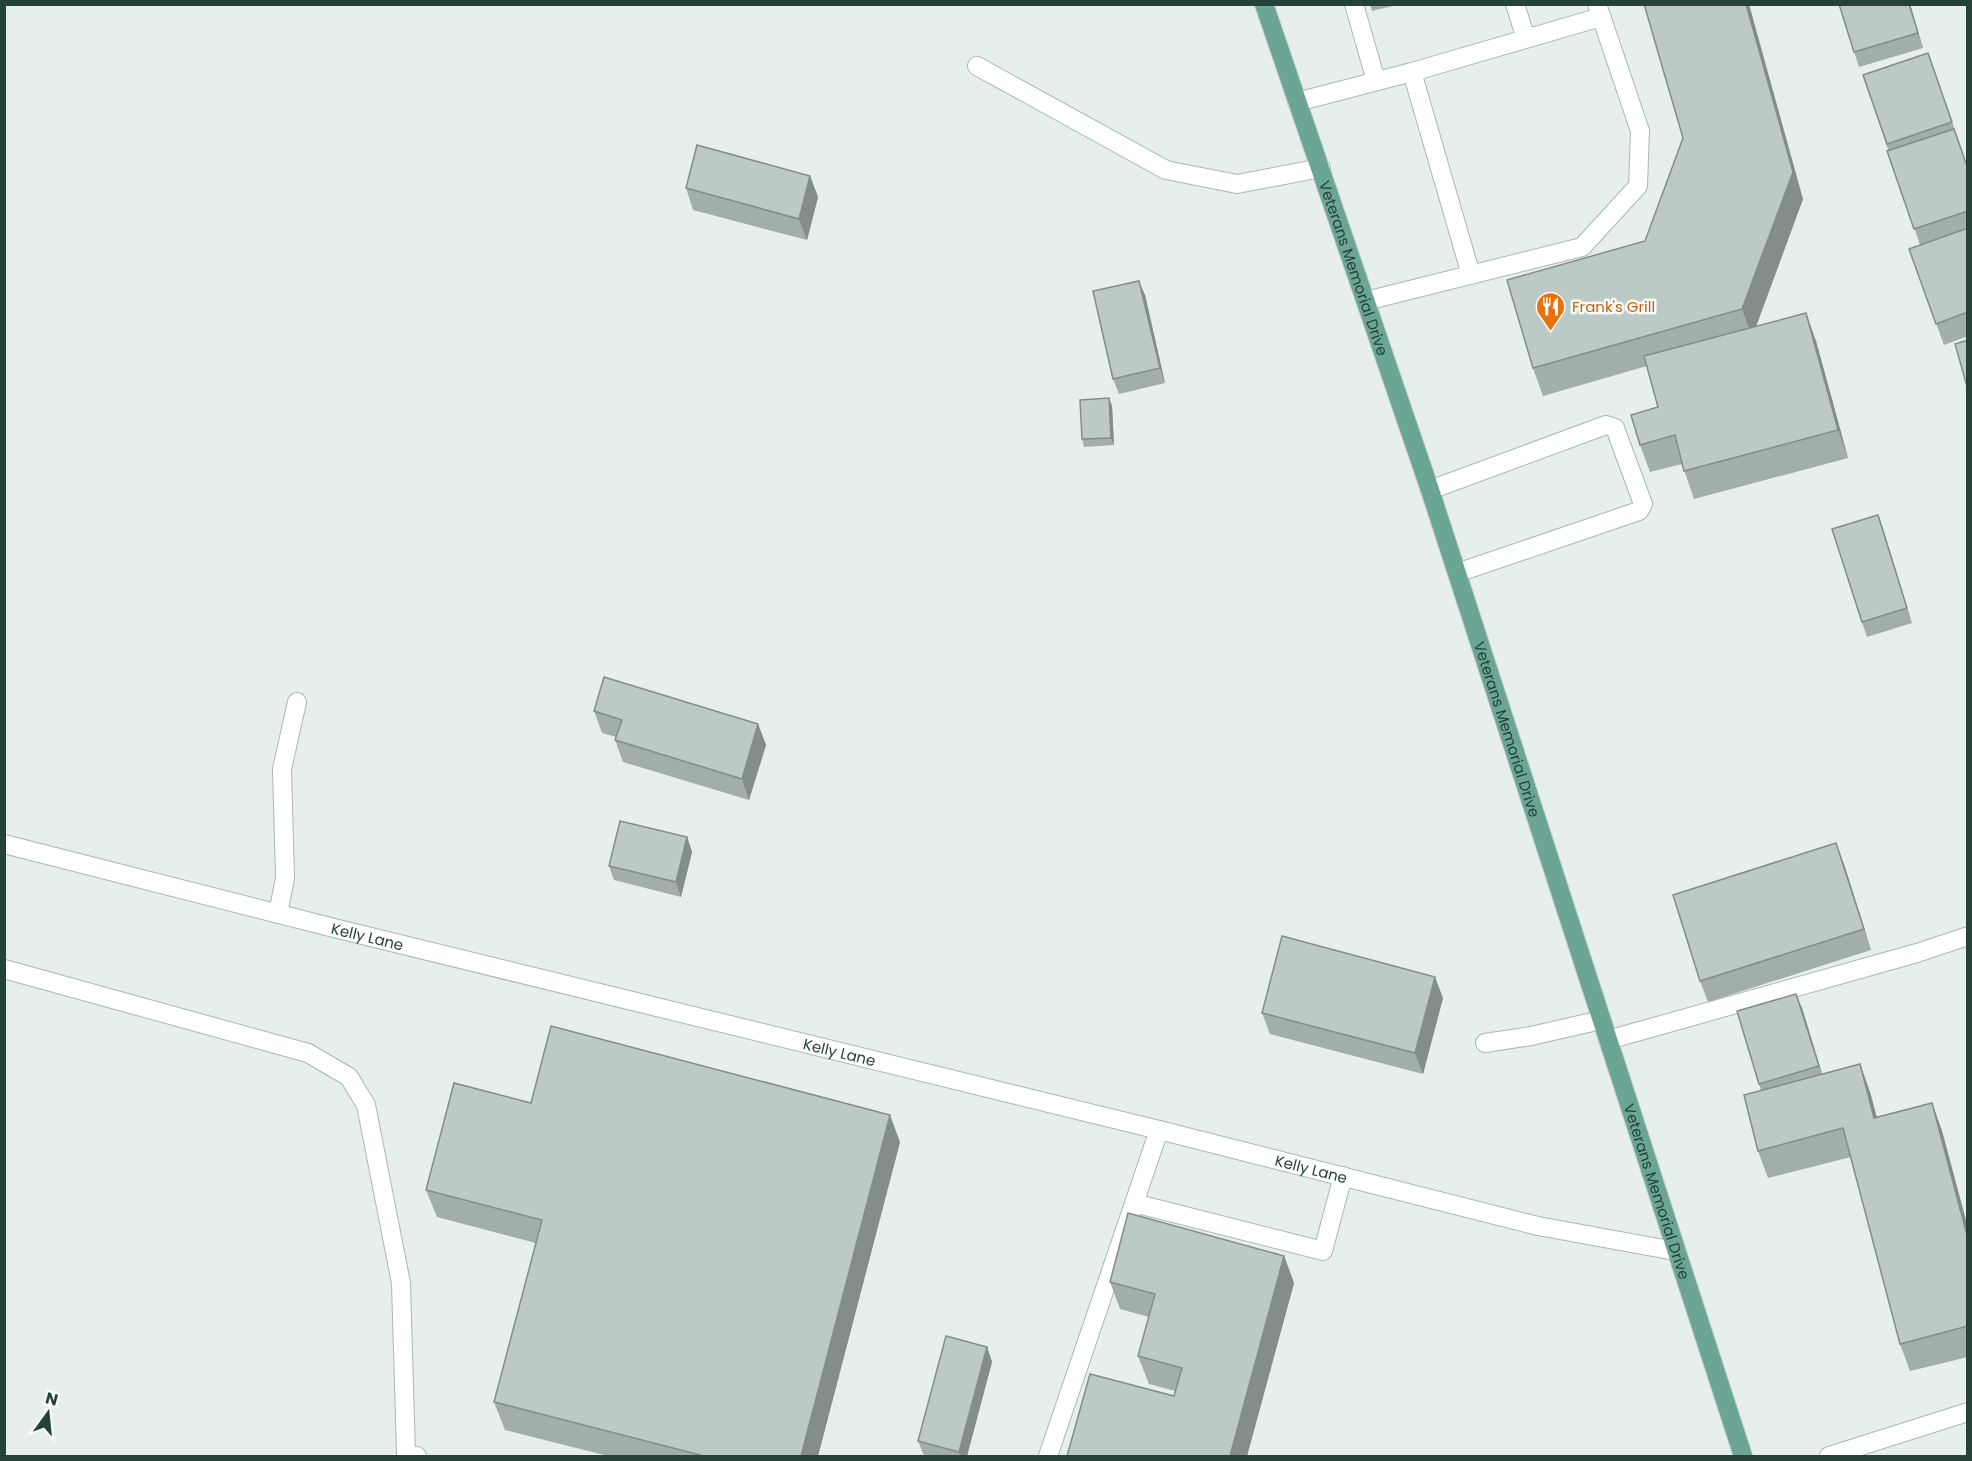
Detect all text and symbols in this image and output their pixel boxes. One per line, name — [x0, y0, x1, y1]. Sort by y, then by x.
street label: Veterans Memorial Drive — [1315, 178, 1394, 358]
restaurant icon: Frank's Grill — [1535, 290, 1567, 332]
place label: Frank's Grill — [1572, 296, 1655, 317]
street label: Veterans Memorial Drive — [1469, 639, 1546, 820]
street label: Kelly Lane — [329, 917, 406, 955]
street label: Kelly Lane — [801, 1033, 878, 1071]
street label: Veterans Memorial Drive — [1619, 1101, 1696, 1282]
street label: Kelly Lane — [1273, 1149, 1350, 1188]
north arrow — [18, 1383, 78, 1443]
text: N — [43, 1386, 61, 1412]

